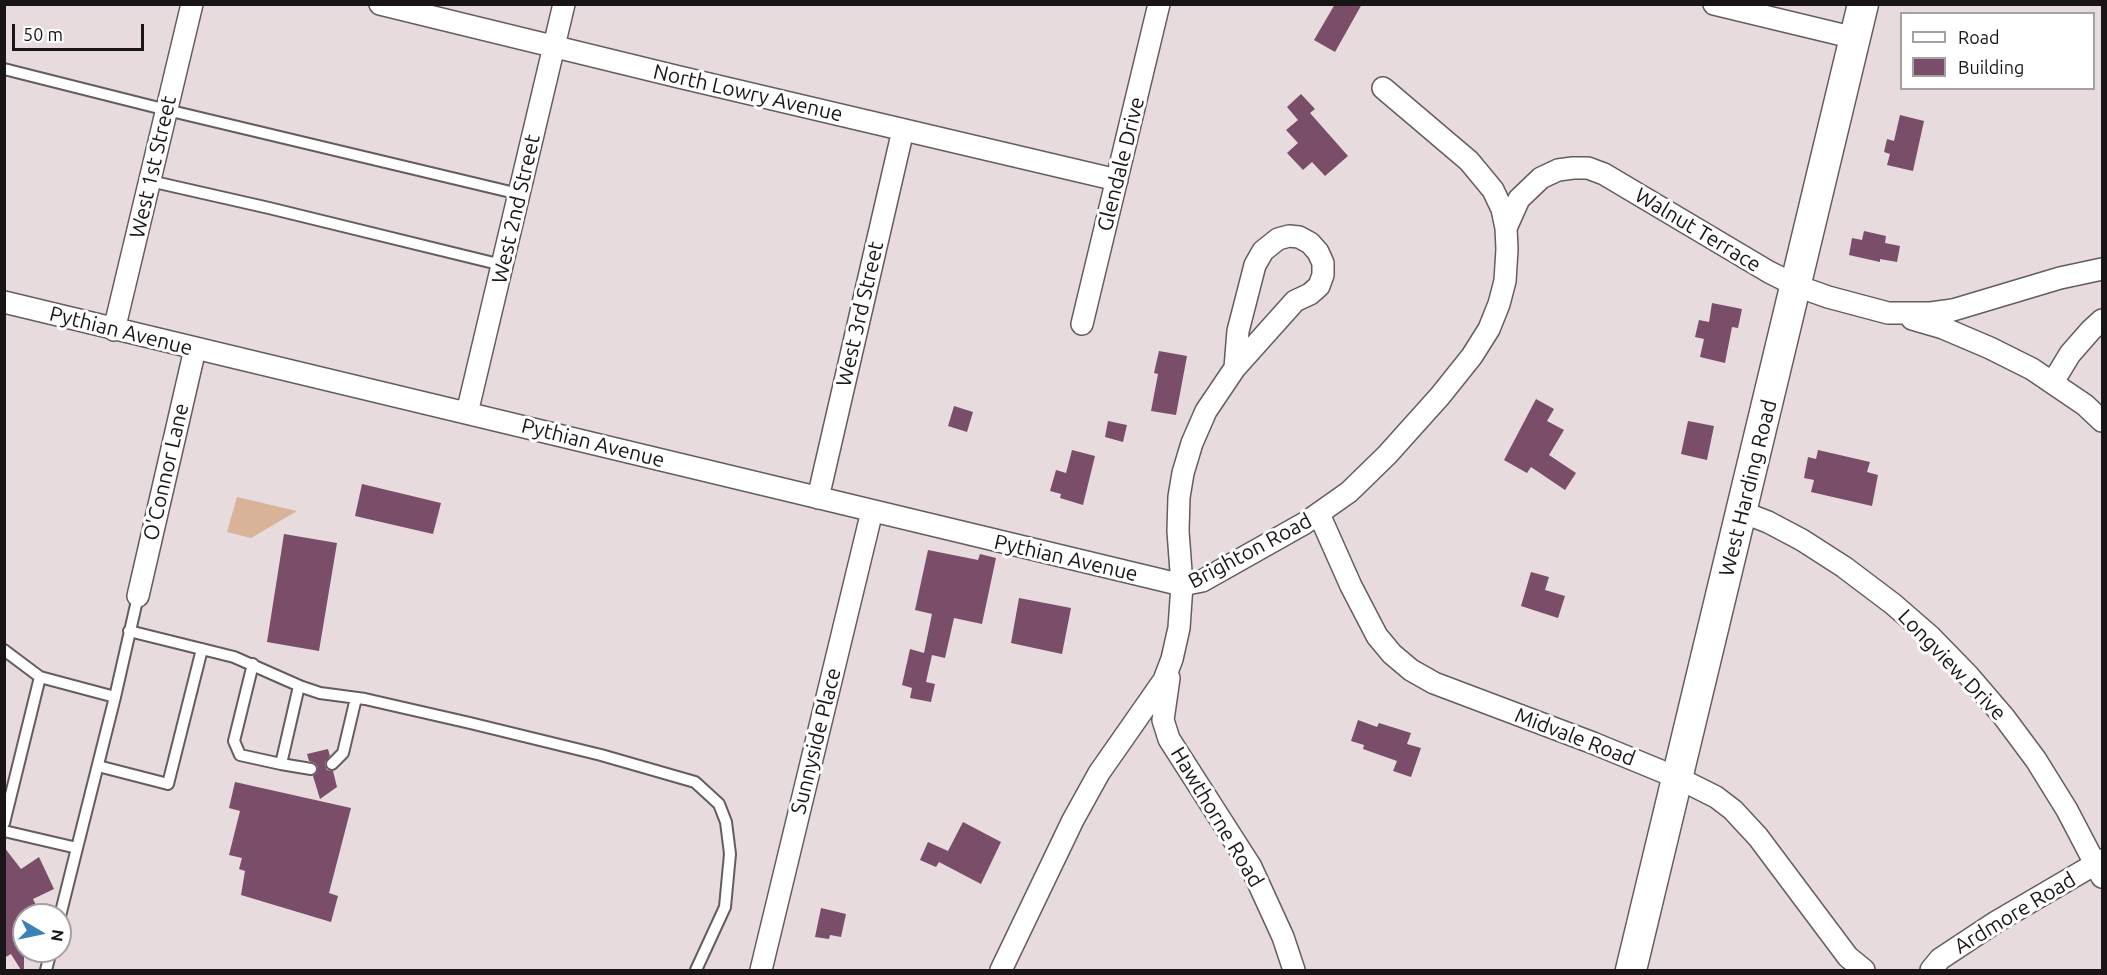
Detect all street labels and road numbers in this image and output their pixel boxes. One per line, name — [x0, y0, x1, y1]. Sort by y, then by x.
street label: North Lowry Avenue — [651, 59, 845, 127]
street label: West 1st Street — [124, 93, 182, 241]
street label: Glendale Drive — [1092, 94, 1150, 234]
street label: West 2nd Street — [487, 132, 545, 286]
street label: Walnut Terrace — [1630, 182, 1766, 278]
street label: West 3rd Street — [831, 239, 889, 389]
street label: Pythian Avenue — [47, 301, 195, 361]
street label: West Harding Road — [1714, 397, 1782, 579]
street label: O'Connor Lane — [138, 401, 194, 543]
street label: Pythian Avenue — [519, 413, 667, 473]
street label: Brighton Road — [1184, 508, 1316, 594]
street label: Pythian Avenue — [992, 529, 1140, 587]
street label: Longview Drive — [1893, 604, 2011, 726]
street label: Sunnyside Place — [786, 665, 846, 817]
street label: Midvale Road — [1511, 702, 1639, 772]
street label: Hawthorne Road — [1165, 742, 1269, 892]
street label: Ardmore Road — [1950, 867, 2080, 959]

